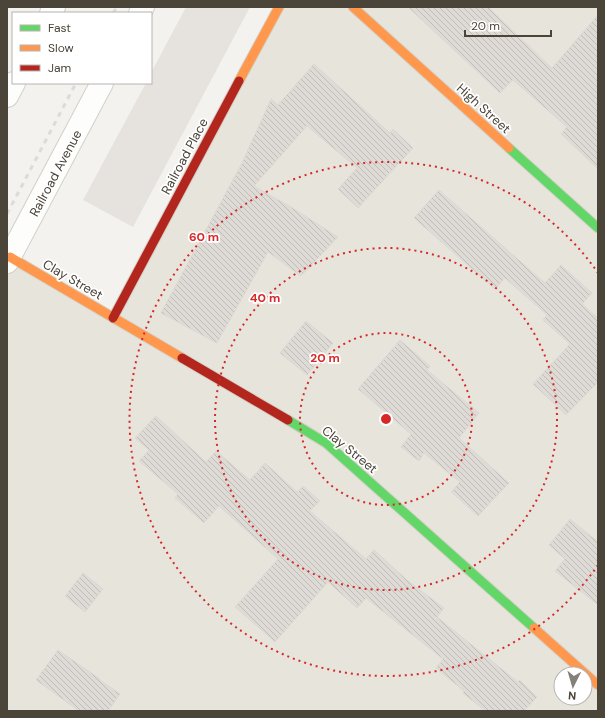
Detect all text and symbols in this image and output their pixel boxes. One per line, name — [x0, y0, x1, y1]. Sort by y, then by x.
legend — [12, 12, 152, 84]
scale bar — [465, 12, 551, 38]
text: 20 m — [471, 18, 500, 34]
text: Fast — [48, 20, 71, 36]
text: Slow — [48, 40, 74, 56]
text: Jam — [48, 60, 71, 76]
street label: High Street — [453, 80, 514, 137]
street label: Railroad Place — [157, 115, 212, 197]
street label: Railroad Avenue — [25, 127, 85, 220]
text: 60 m — [189, 229, 219, 245]
street label: Clay Street — [40, 255, 106, 303]
text: 40 m — [250, 290, 280, 306]
text: 20 m — [310, 350, 340, 366]
centre of rings — [379, 412, 393, 426]
street label: Clay Street — [318, 422, 381, 477]
north arrow — [553, 666, 593, 706]
text: N — [568, 689, 577, 703]

